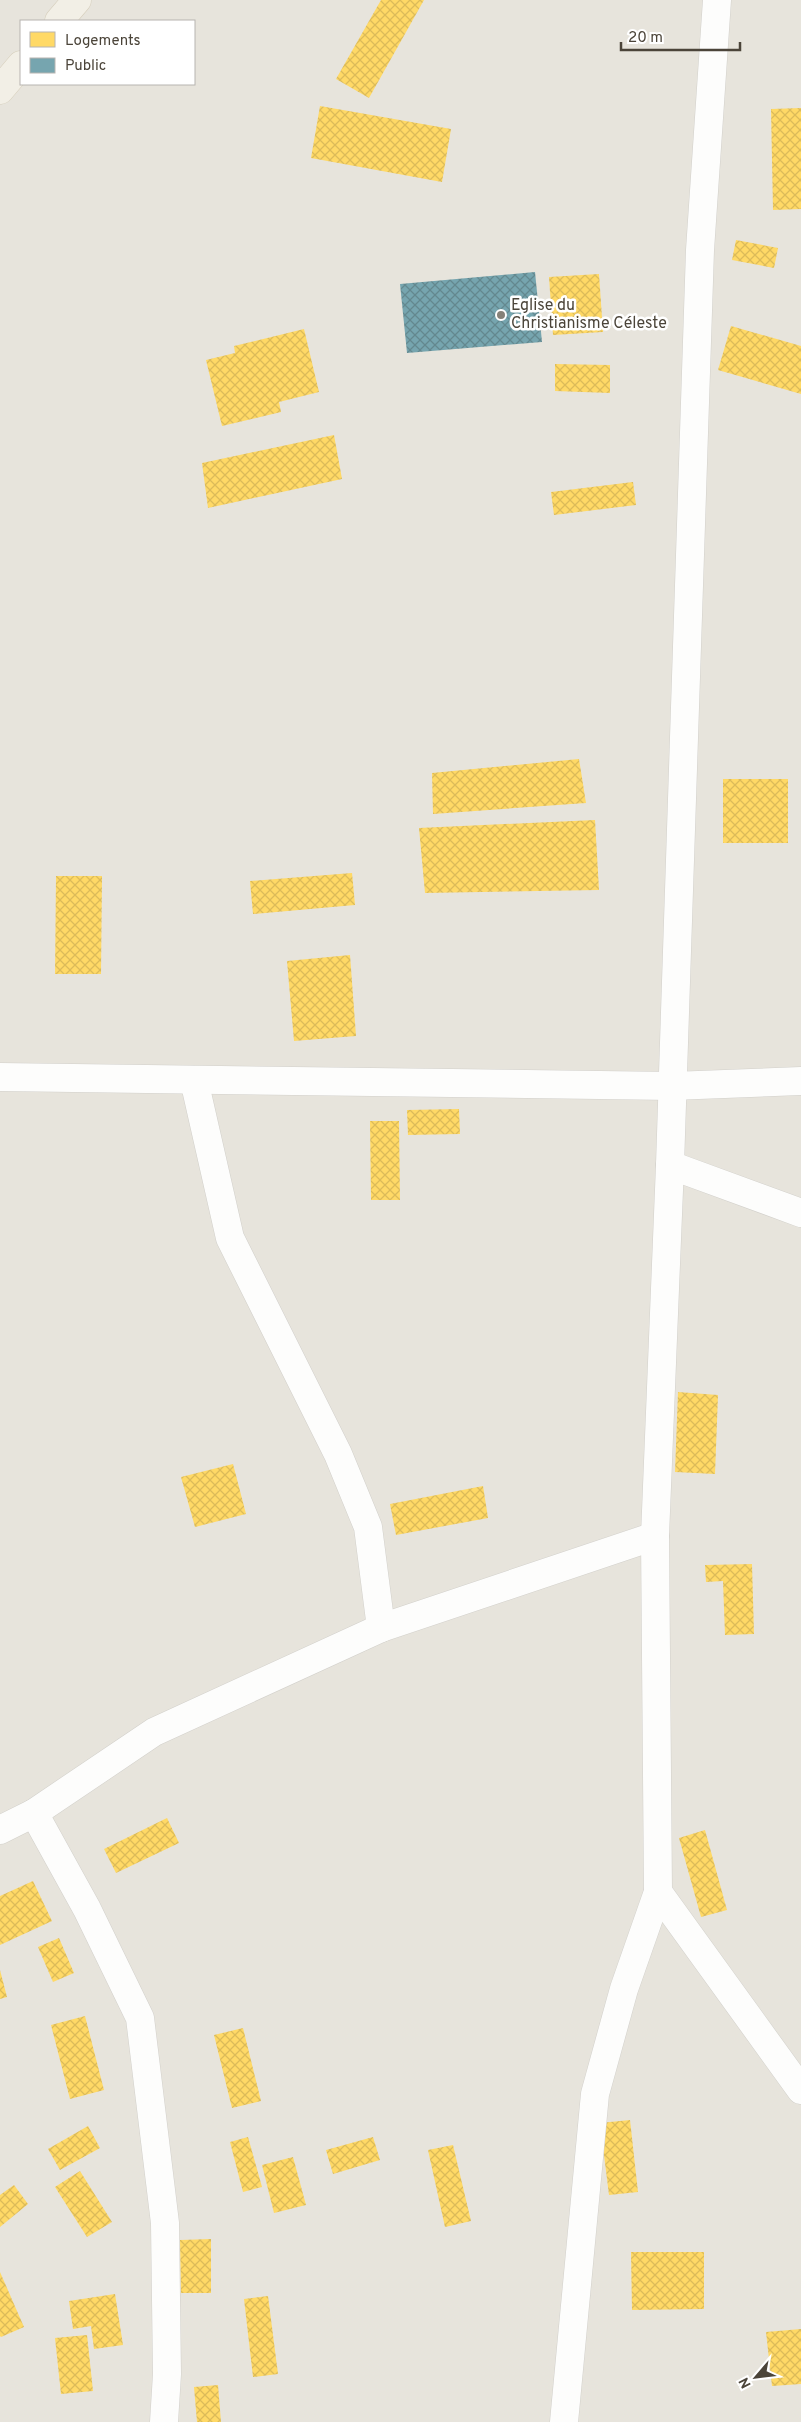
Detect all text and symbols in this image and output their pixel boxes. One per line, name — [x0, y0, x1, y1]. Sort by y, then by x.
legend — [20, 20, 195, 85]
scale bar — [621, 20, 740, 52]
text: 20 m — [628, 29, 663, 48]
text: Logements — [65, 32, 141, 51]
text: Public — [65, 57, 106, 76]
place label: Eglise du Christianisme Céleste — [511, 296, 667, 334]
marker: Eglise du Christianisme Céleste — [495, 309, 507, 321]
north arrow — [731, 2352, 781, 2402]
text: N — [736, 2374, 756, 2391]

